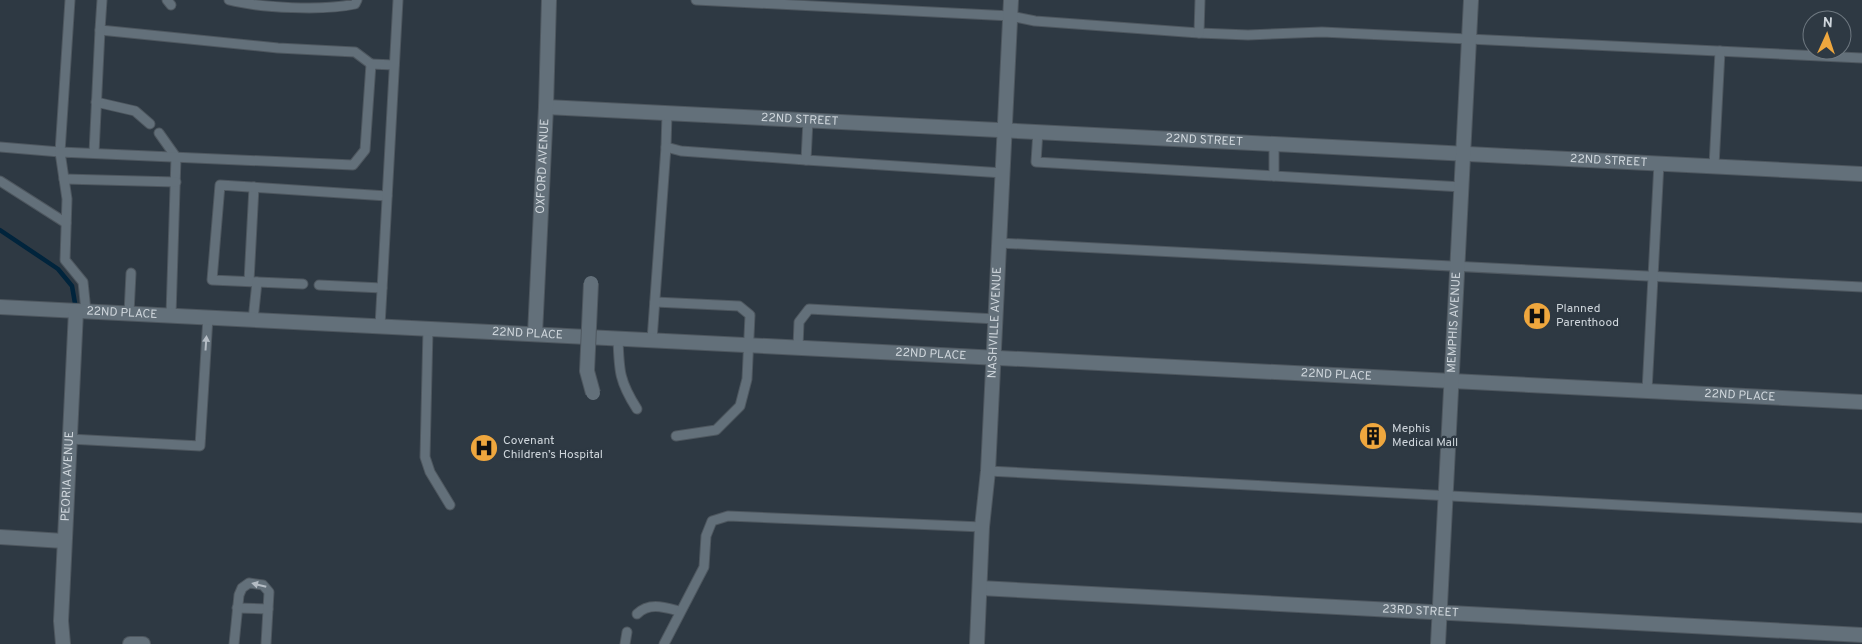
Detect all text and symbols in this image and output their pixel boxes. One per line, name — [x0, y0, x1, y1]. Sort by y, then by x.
north arrow — [1802, 10, 1852, 60]
text: N — [1822, 15, 1833, 32]
street label: 22ND STREET — [761, 110, 839, 130]
street label: OXFORD AVENUE — [533, 118, 553, 214]
street label: 22ND STREET — [1165, 131, 1243, 150]
street label: 22ND STREET — [1570, 151, 1648, 171]
street label: NASHVILLE AVENUE — [985, 266, 1006, 379]
street label: MEMPHIS AVENUE — [1444, 272, 1465, 373]
hospital icon: Planned Parenthood — [1522, 301, 1552, 331]
place label: Planned Parenthood — [1556, 301, 1619, 331]
street label: 22ND PLACE — [86, 303, 158, 323]
street label: 22ND PLACE — [491, 324, 563, 344]
one-way arrow — [202, 335, 210, 351]
street label: 22ND PLACE — [895, 345, 967, 364]
street label: 22ND PLACE — [1300, 365, 1372, 385]
street label: 22ND PLACE — [1704, 386, 1776, 406]
building icon: Mephis Medical Mall — [1358, 421, 1388, 451]
place label: Mephis Medical Mall — [1392, 421, 1458, 451]
street label: PEORIA AVENUE — [58, 431, 78, 522]
hospital icon: Covenant Children’s Hospital — [469, 433, 499, 463]
place label: Covenant Children’s Hospital — [503, 433, 603, 463]
one-way arrow — [251, 581, 266, 589]
street label: 23RD STREET — [1382, 601, 1459, 621]

